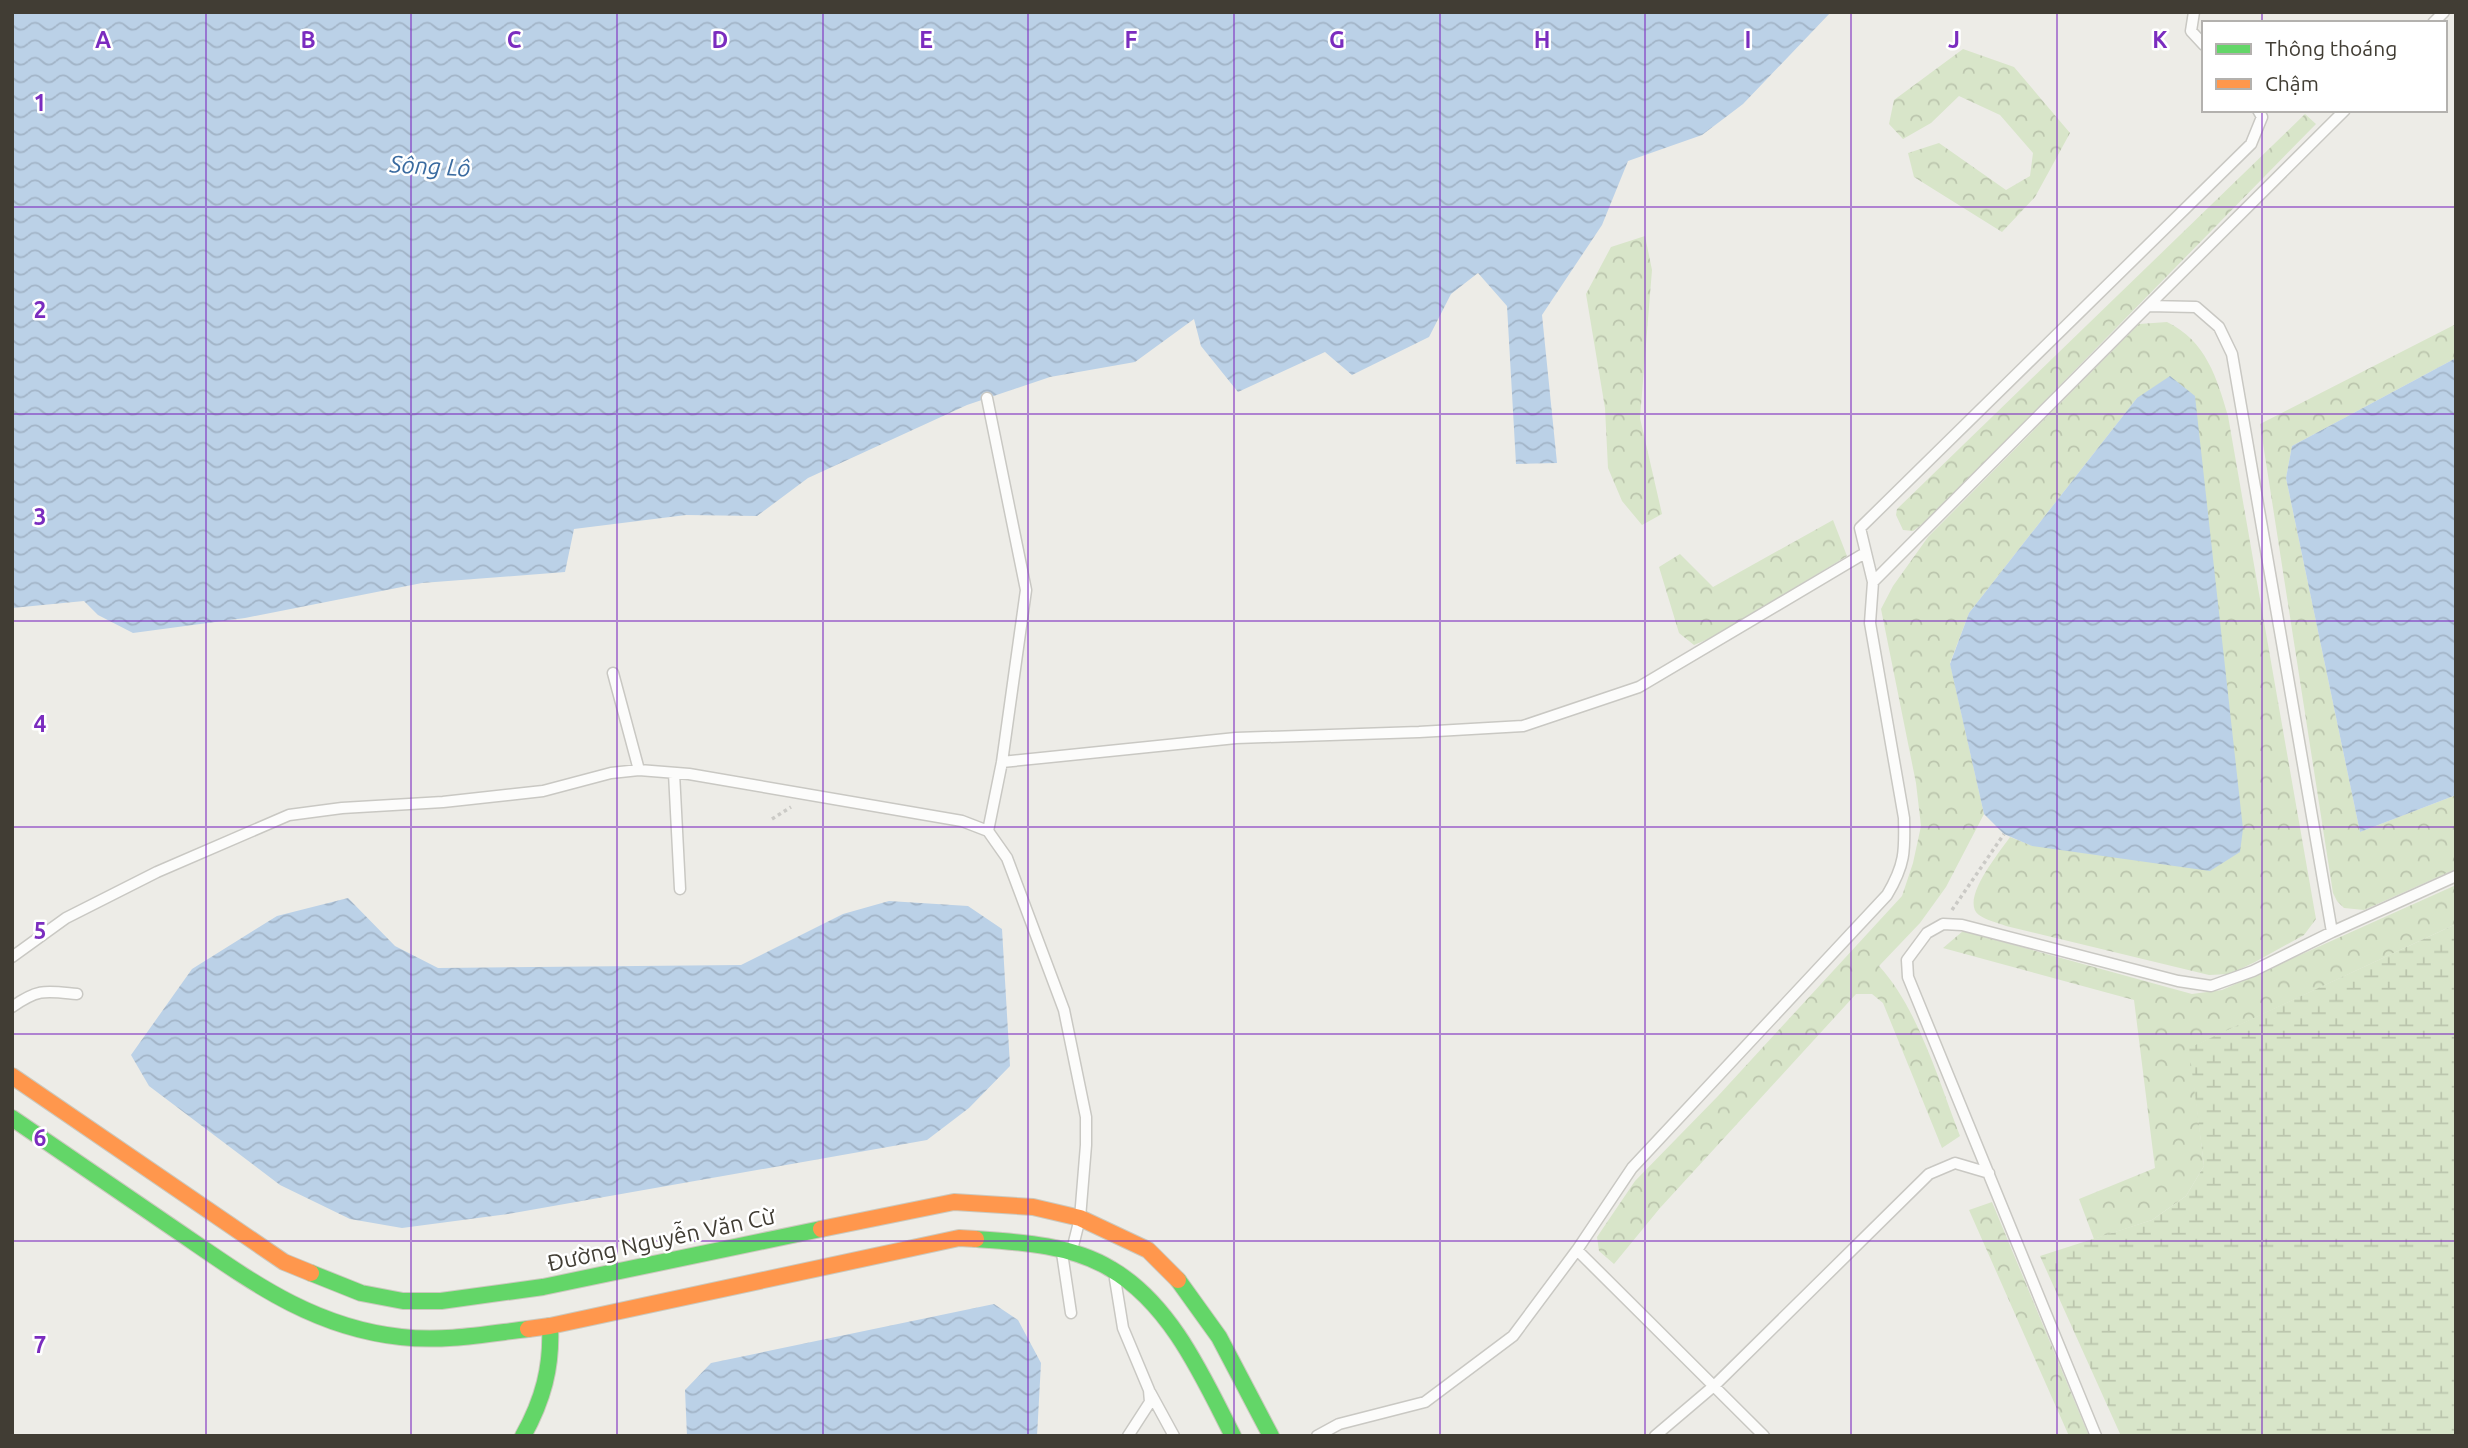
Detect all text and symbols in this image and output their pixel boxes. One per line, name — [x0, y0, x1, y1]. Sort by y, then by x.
legend — [2202, 21, 2447, 112]
text: A — [95, 27, 111, 52]
text: B — [300, 27, 316, 52]
text: C — [507, 27, 522, 52]
text: D — [712, 27, 728, 52]
text: E — [919, 27, 933, 52]
text: F — [1125, 27, 1138, 52]
text: G — [1329, 27, 1345, 52]
text: H — [1534, 27, 1550, 52]
text: I — [1745, 27, 1751, 52]
text: J — [1948, 27, 1960, 52]
text: K — [2152, 27, 2168, 52]
text: Thông thoáng — [2265, 36, 2397, 60]
text: Chậm — [2265, 71, 2319, 95]
text: 1 — [34, 90, 46, 115]
water label: Sông Lô — [388, 150, 471, 182]
text: 2 — [34, 297, 46, 322]
text: 3 — [34, 504, 46, 529]
text: 4 — [34, 711, 47, 736]
text: 5 — [34, 918, 46, 943]
text: 6 — [34, 1125, 47, 1150]
street label: Đường Nguyễn Văn Cừ — [545, 1201, 778, 1275]
text: 7 — [34, 1332, 46, 1357]

